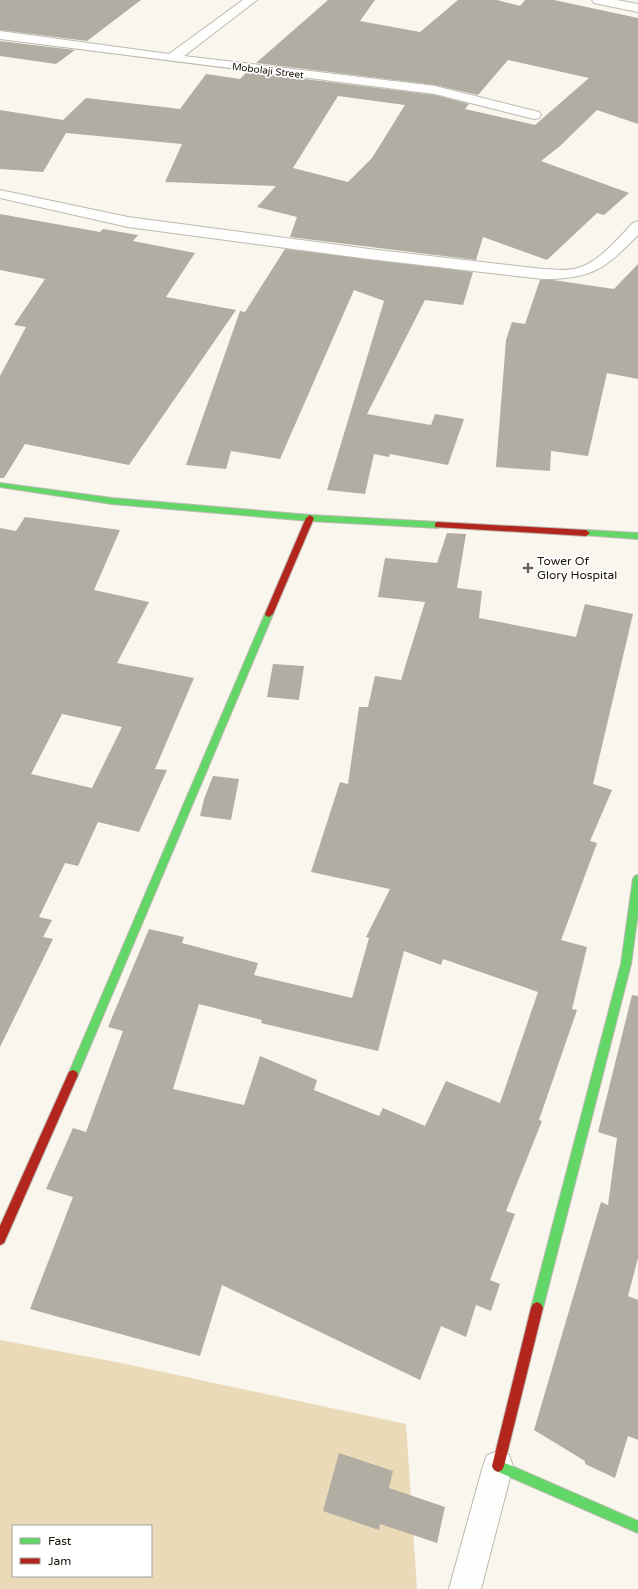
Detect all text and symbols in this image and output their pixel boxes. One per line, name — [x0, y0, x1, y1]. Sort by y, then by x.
street label: Mobolaji Street — [231, 61, 305, 81]
place label: Tower Of Glory Hospital — [537, 554, 617, 582]
marker: Tower Of Glory Hospital — [522, 562, 534, 574]
legend — [12, 1525, 152, 1577]
text: Fast — [48, 1534, 72, 1548]
text: Jam — [48, 1554, 71, 1568]

